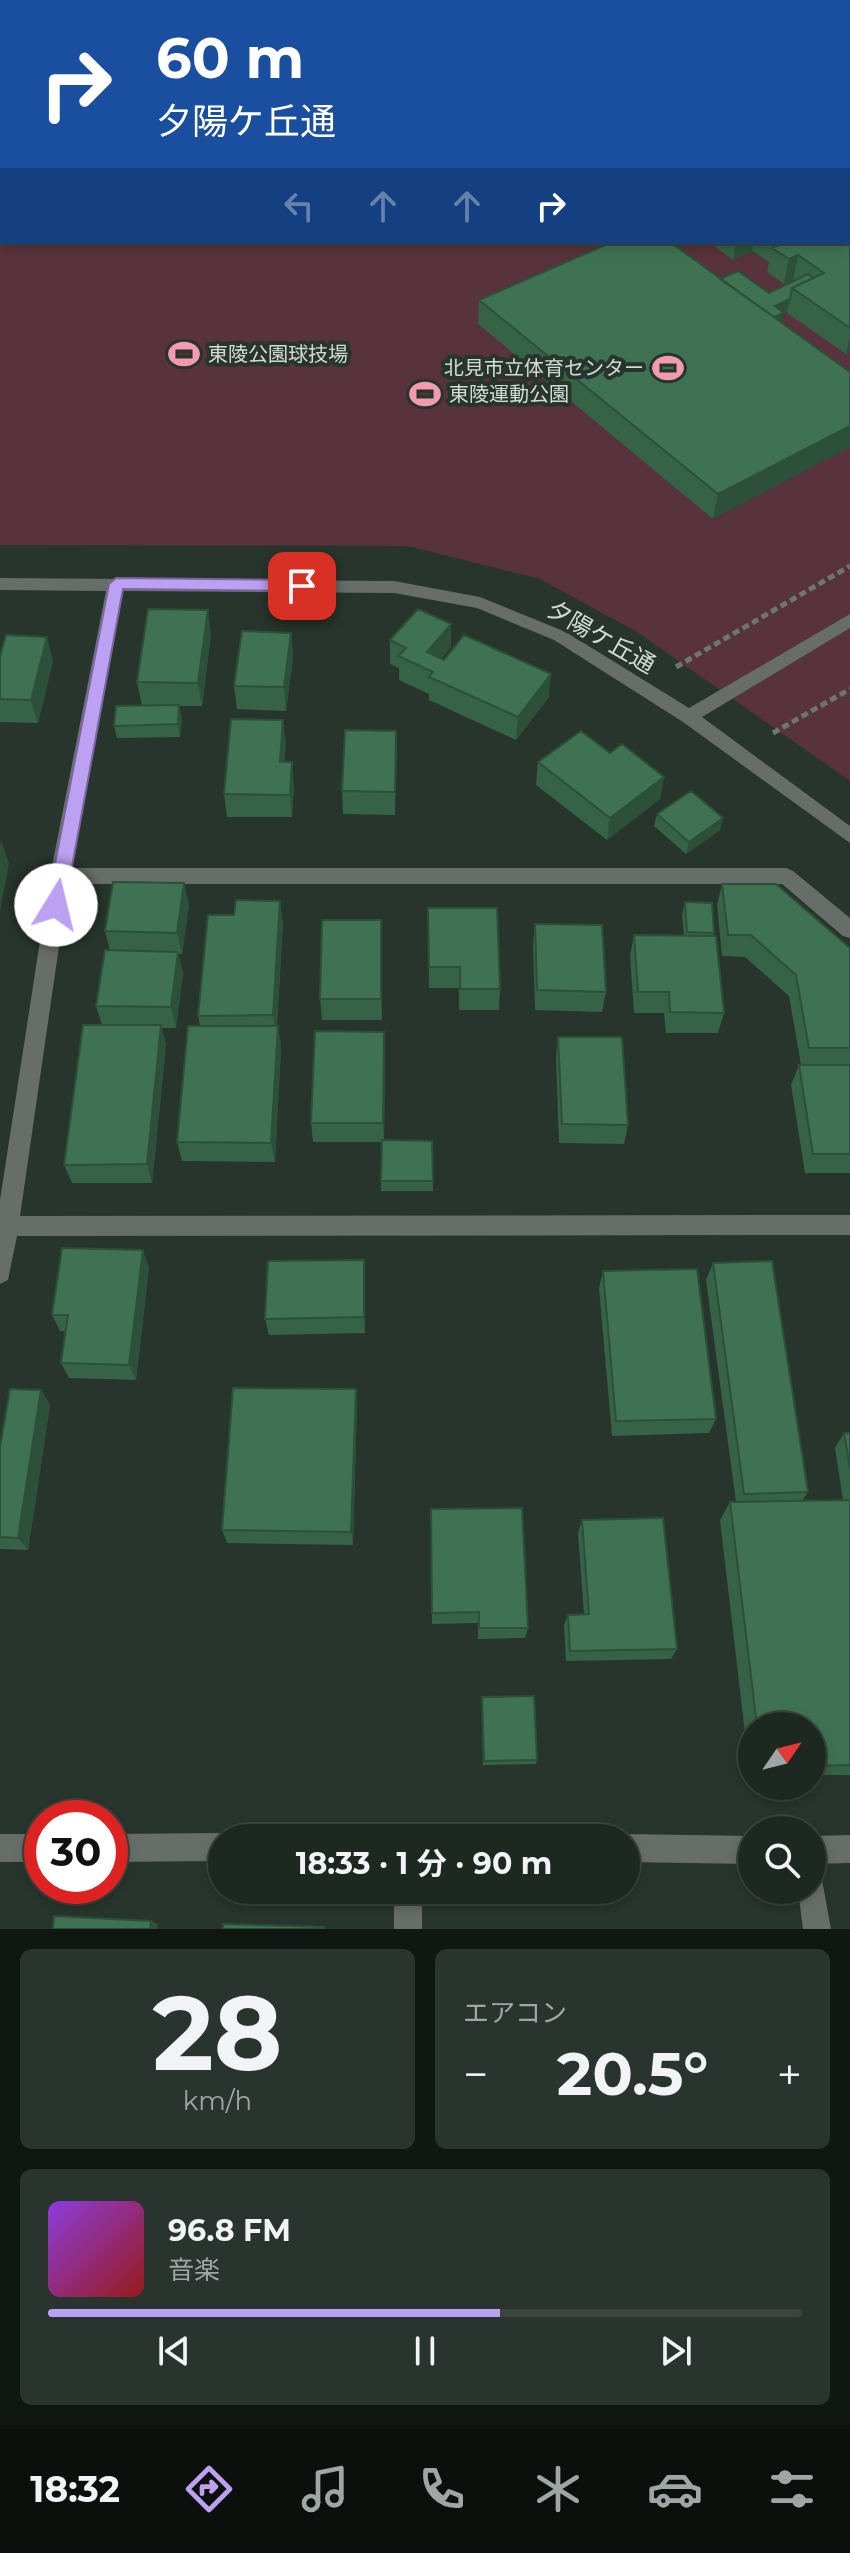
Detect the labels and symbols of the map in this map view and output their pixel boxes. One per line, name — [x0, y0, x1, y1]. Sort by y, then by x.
sports icon: 東陵公園球技場 — [167, 337, 201, 371]
place label: 東陵公園球技場 — [208, 342, 348, 366]
sports icon: 北見市立体育センター — [651, 351, 685, 385]
place label: 北見市立体育センター — [444, 356, 644, 380]
sports icon: 東陵運動公園 — [408, 377, 442, 411]
place label: 東陵運動公園 — [449, 382, 569, 406]
pin — [268, 552, 336, 620]
street label: 夕陽ケ丘通 — [542, 594, 660, 679]
position arrow — [14, 863, 98, 947]
north arrow — [738, 1712, 826, 1800]
speed limit sign: 30 — [24, 1800, 128, 1904]

